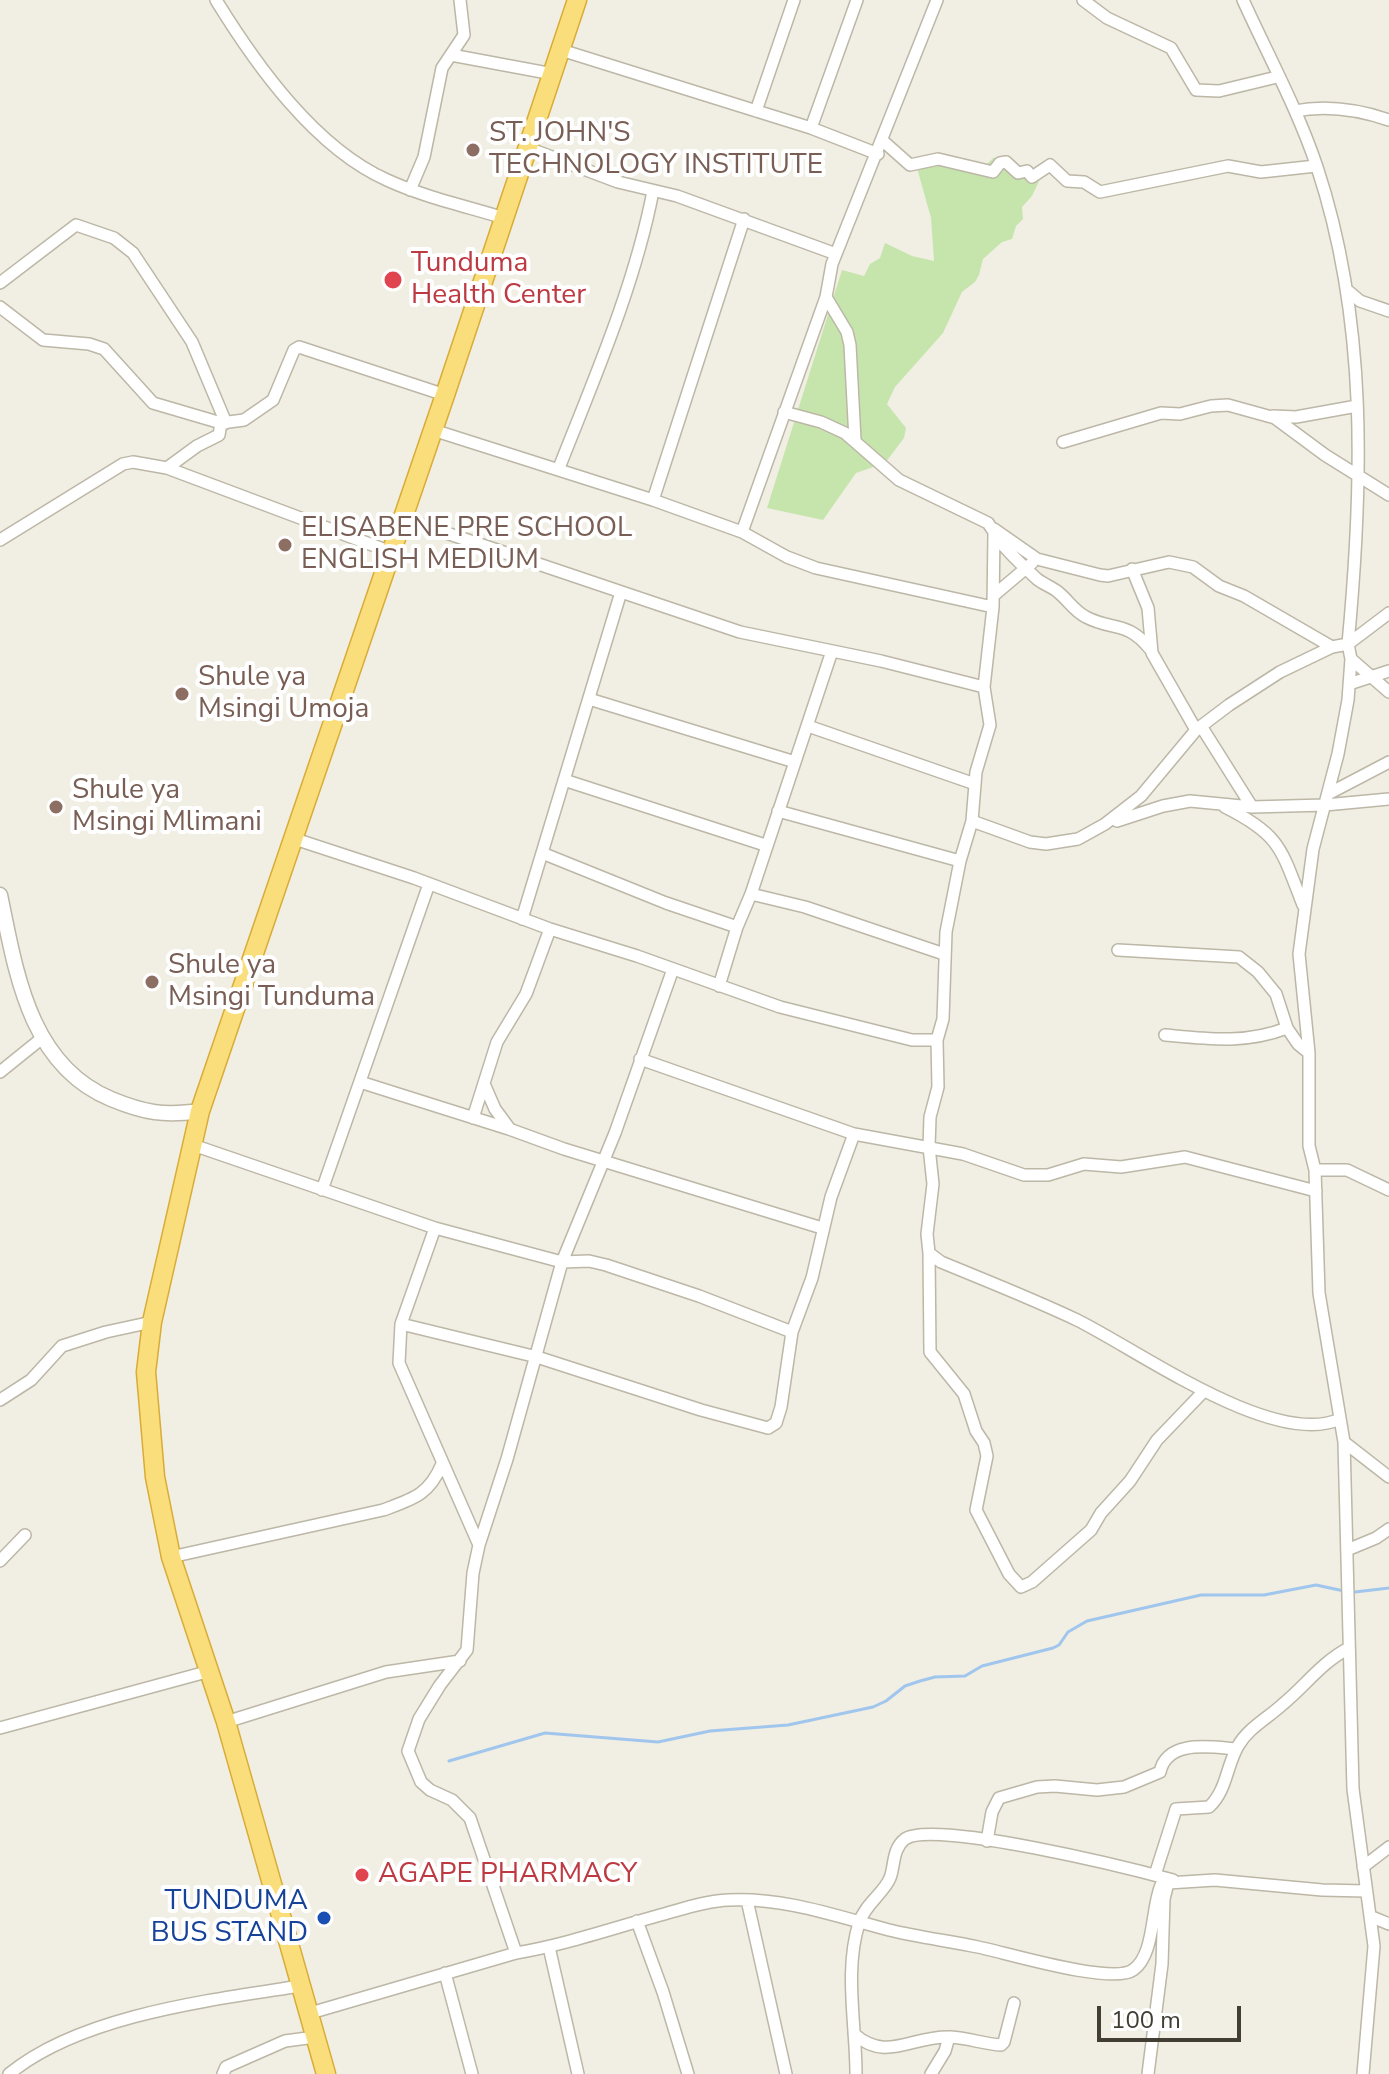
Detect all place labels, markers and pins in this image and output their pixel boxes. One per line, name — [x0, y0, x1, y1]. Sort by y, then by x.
place label: ST. JOHN'S TECHNOLOGY INSTITUTE — [489, 117, 823, 183]
marker: ST. JOHN'S TECHNOLOGY INSTITUTE — [464, 141, 482, 159]
place label: Tunduma Health Center — [411, 247, 586, 313]
marker: Tunduma Health Center — [382, 269, 404, 291]
place label: ELISABENE PRE SCHOOL ENGLISH MEDIUM — [301, 512, 632, 578]
marker: ELISABENE PRE SCHOOL ENGLISH MEDIUM — [276, 536, 294, 554]
place label: Shule ya Msingi Umoja — [198, 661, 369, 727]
marker: Shule ya Msingi Umoja — [173, 685, 191, 703]
place label: Shule ya Msingi Mlimani — [72, 774, 262, 840]
marker: Shule ya Msingi Mlimani — [47, 798, 65, 816]
place label: Shule ya Msingi Tunduma — [168, 949, 375, 1015]
marker: Shule ya Msingi Tunduma — [143, 973, 161, 991]
place label: AGAPE PHARMACY — [378, 1858, 637, 1892]
marker: AGAPE PHARMACY — [353, 1866, 371, 1884]
place label: TUNDUMA BUS STAND — [151, 1885, 308, 1951]
marker: TUNDUMA BUS STAND — [315, 1909, 333, 1927]

